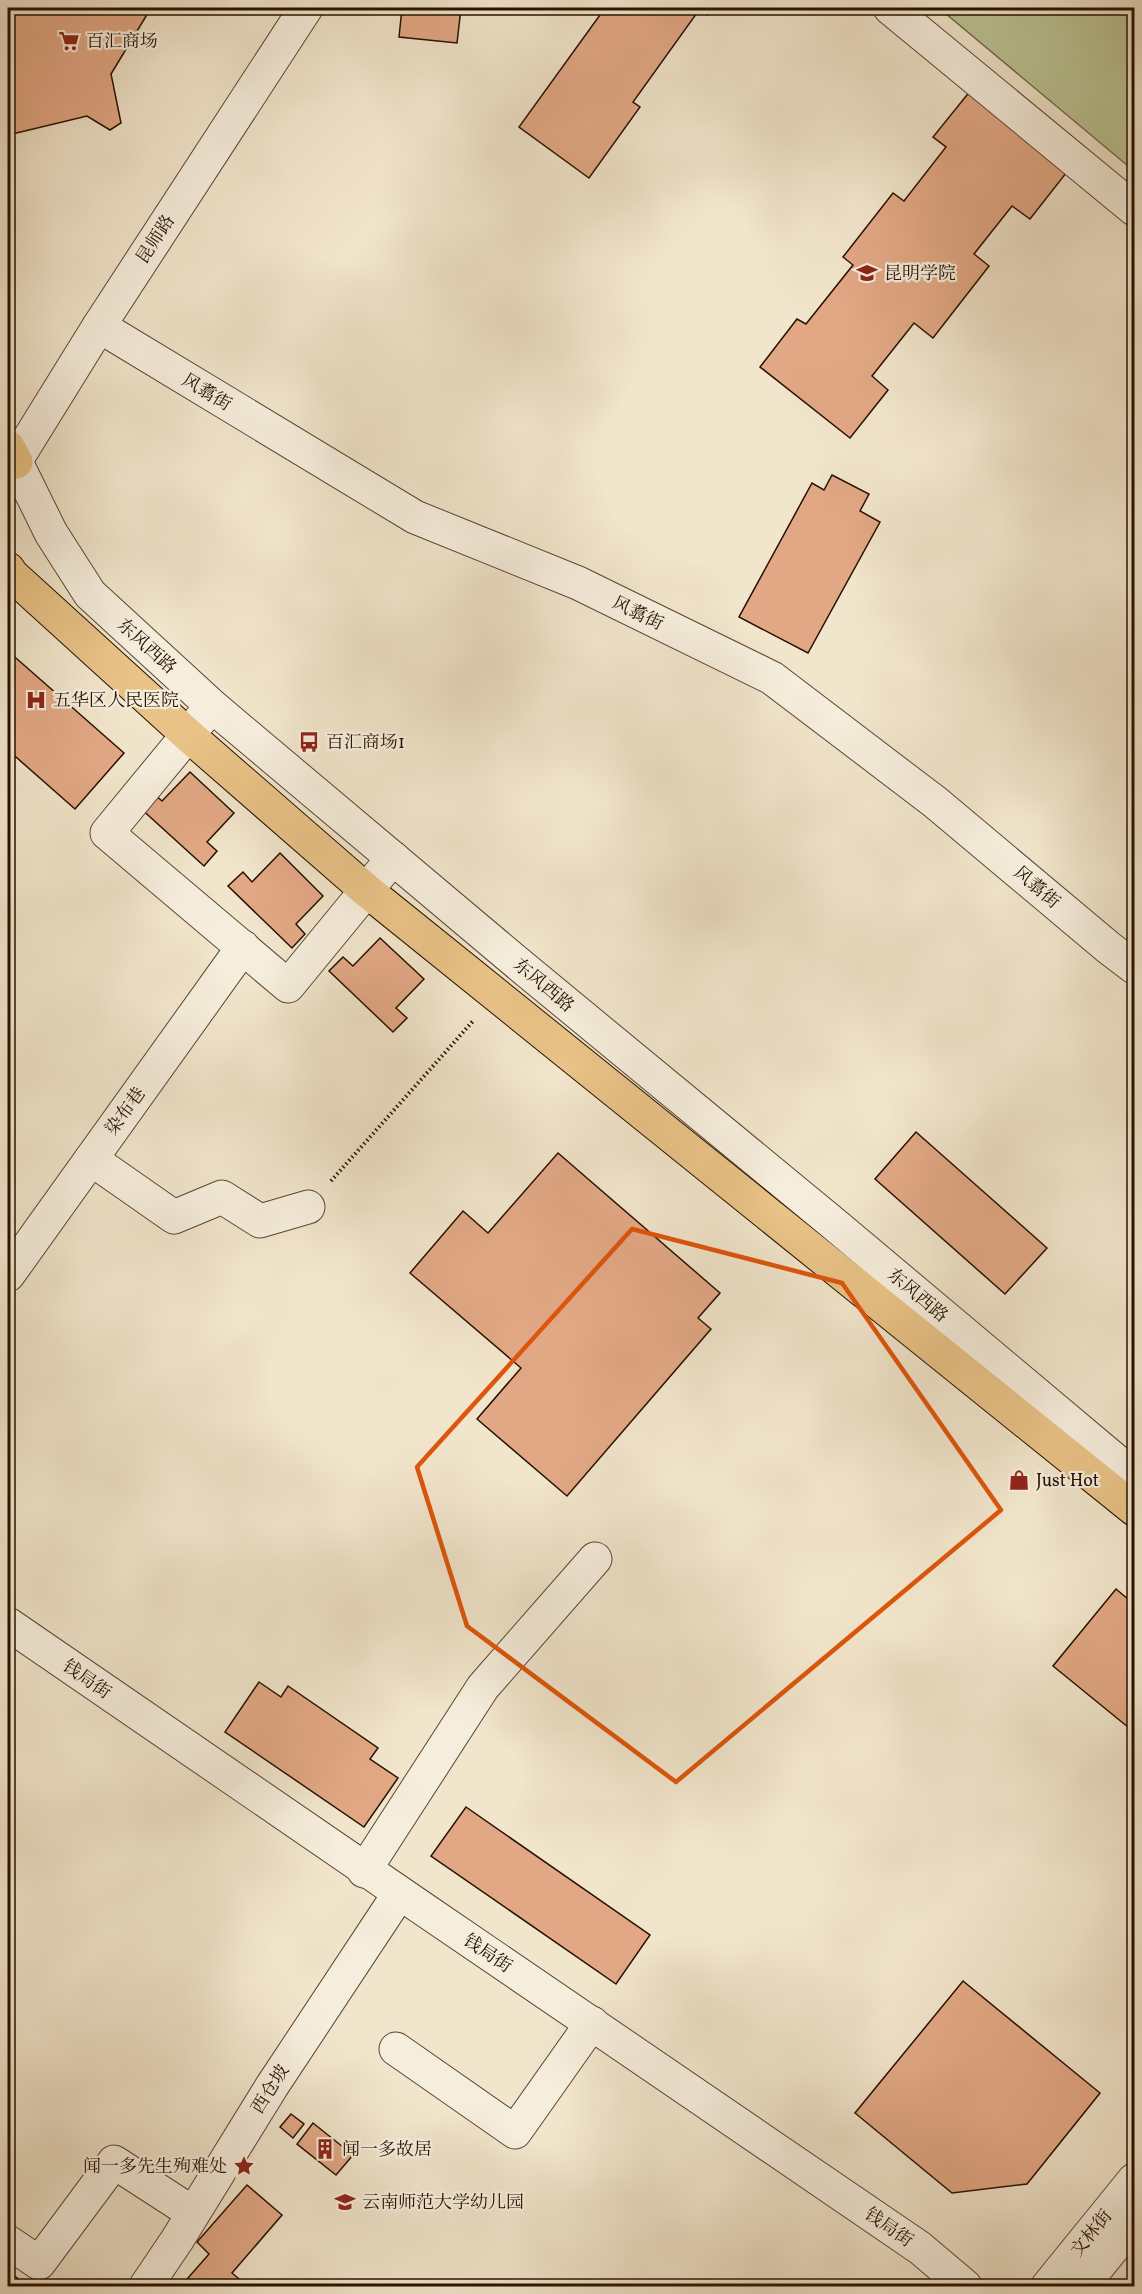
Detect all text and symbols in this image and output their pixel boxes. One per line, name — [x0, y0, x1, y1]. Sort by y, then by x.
supermarket icon: 百汇商场 — [57, 29, 81, 53]
place label: 百汇商场 — [86, 30, 158, 55]
street label: 昆师路 — [131, 210, 181, 269]
school or university icon: 昆明学院 — [855, 261, 879, 285]
place label: 昆明学院 — [884, 262, 956, 287]
street label: 风翥街 — [177, 369, 236, 418]
street label: 风翥街 — [608, 591, 667, 637]
street label: 东风西路 — [111, 614, 181, 680]
hospital icon: 五华区人民医院 — [24, 688, 48, 712]
place label: 五华区人民医院 — [53, 689, 179, 714]
bus stop icon: 百汇商场1 — [297, 730, 321, 754]
place label: 百汇商场1 — [326, 731, 405, 756]
street label: 风翥街 — [1007, 861, 1065, 915]
street label: 东风西路 — [507, 953, 579, 1019]
street label: 染布巷 — [100, 1083, 152, 1141]
street label: 东风西路 — [881, 1263, 953, 1329]
shop icon: Just Hot — [1007, 1468, 1031, 1492]
place label: Just Hot — [1036, 1469, 1099, 1494]
street label: 钱局街 — [57, 1655, 115, 1706]
street label: 钱局街 — [458, 1929, 517, 1980]
street label: 西仓坡 — [246, 2060, 296, 2119]
building icon: 闻一多故居 — [313, 2137, 337, 2161]
place label: 闻一多故居 — [342, 2138, 432, 2163]
place icon: 闻一多先生殉难处 — [232, 2154, 256, 2178]
place label: 闻一多先生殉难处 — [83, 2155, 227, 2180]
school or university icon: 云南师范大学幼儿园 — [333, 2190, 357, 2214]
place label: 云南师范大学幼儿园 — [362, 2191, 524, 2216]
street label: 钱局街 — [859, 2203, 917, 2254]
street label: 文林街 — [1065, 2205, 1119, 2263]

